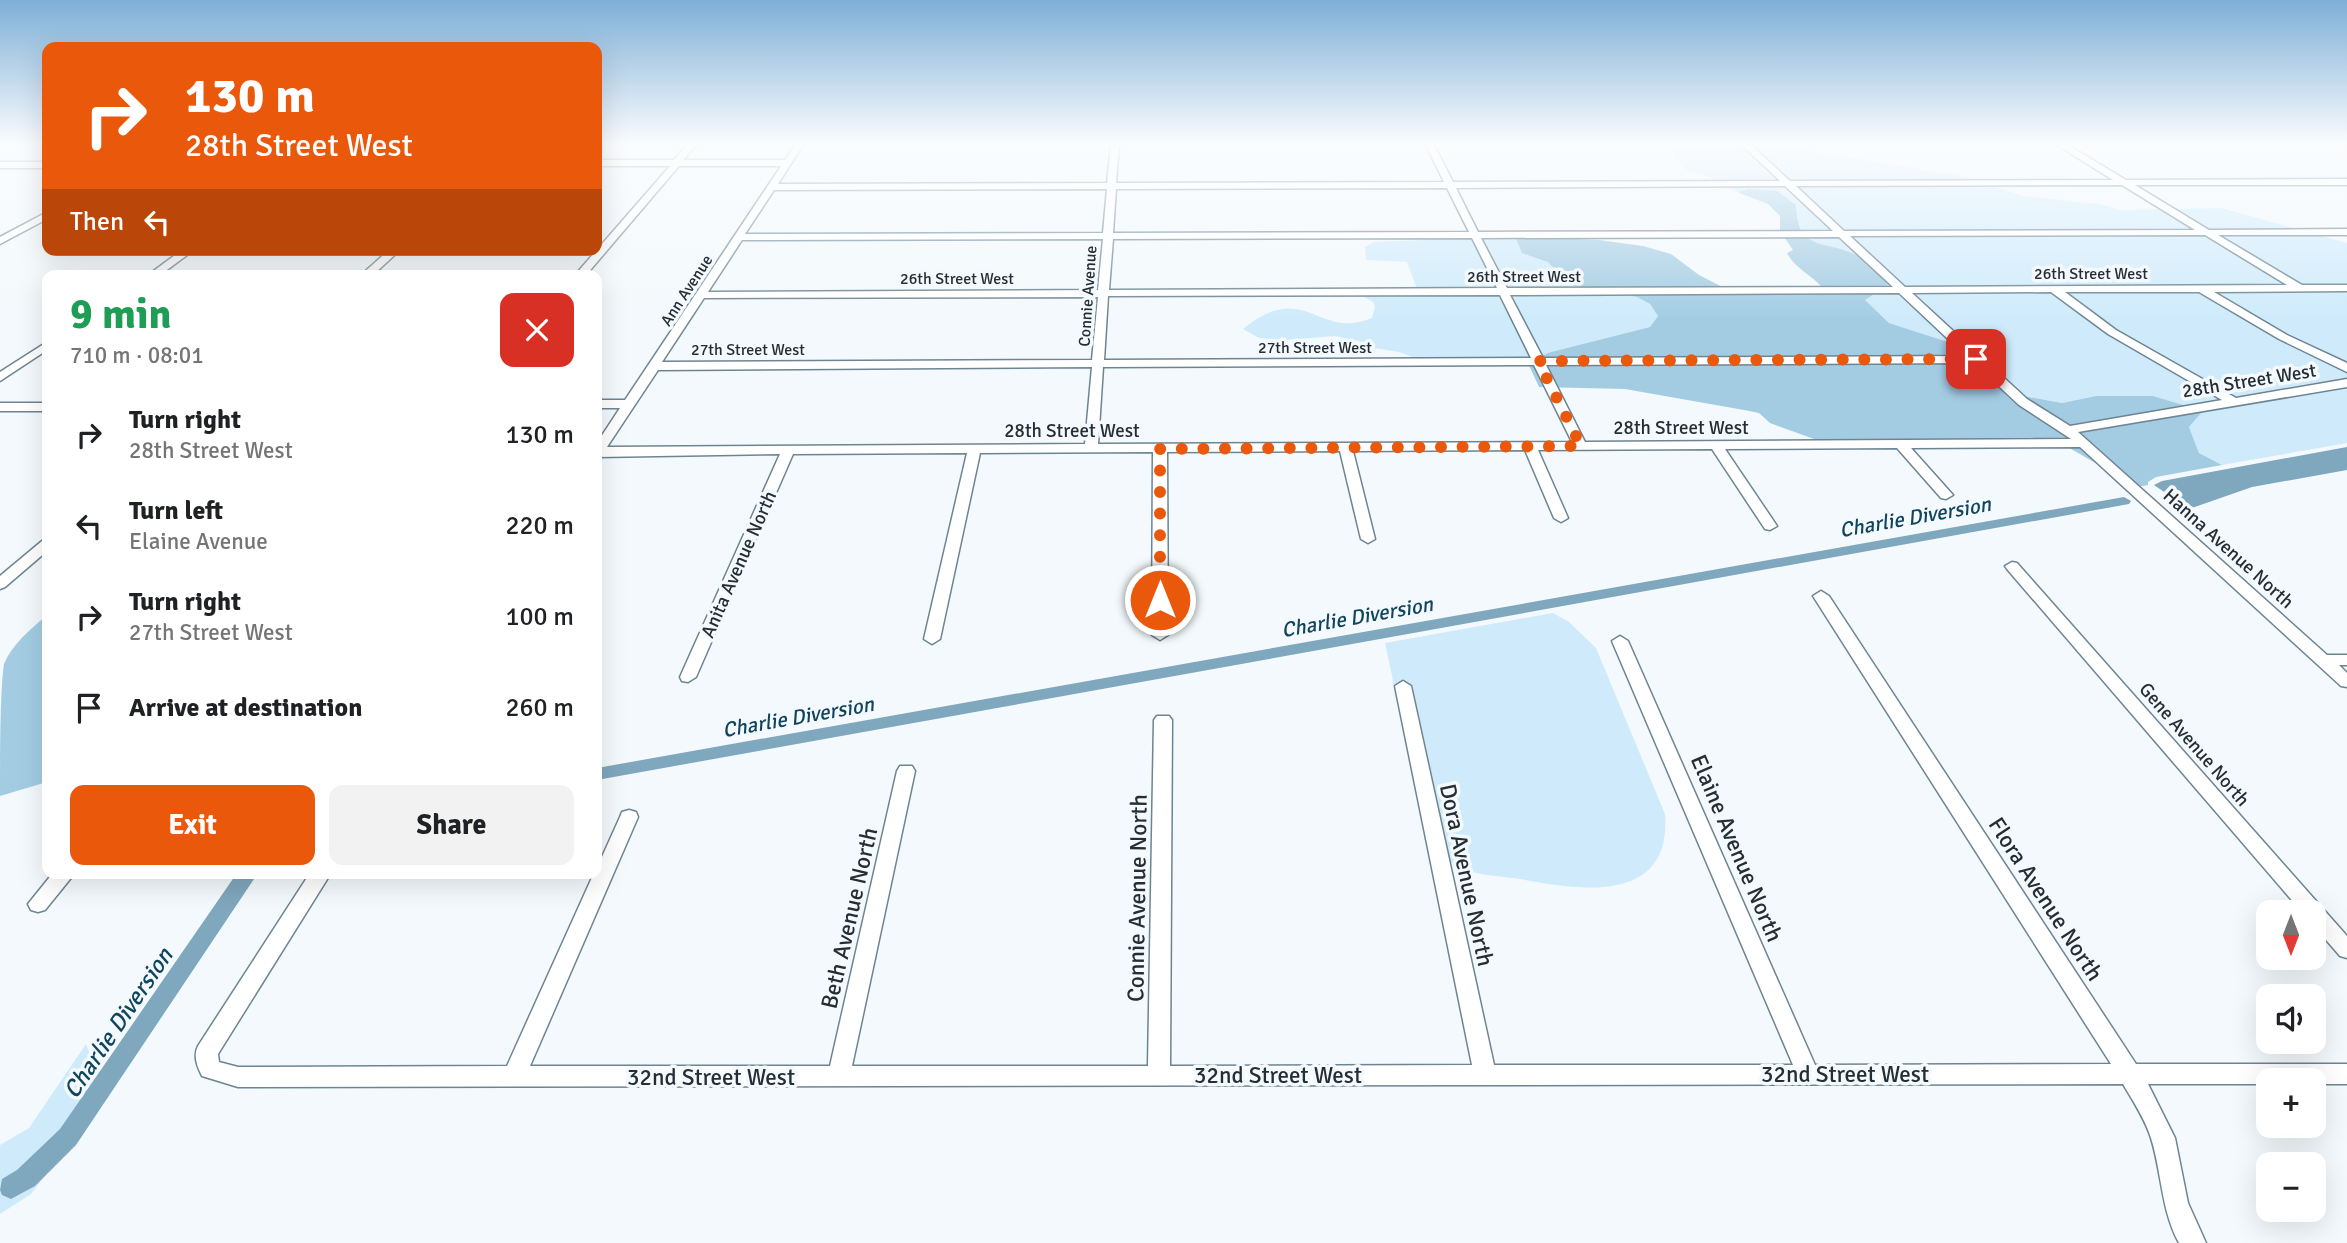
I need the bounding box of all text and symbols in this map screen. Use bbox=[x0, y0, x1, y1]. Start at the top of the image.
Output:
text: 130 m bbox=[185, 66, 315, 126]
icon: right bbox=[70, 70, 161, 161]
text: 28th Street West bbox=[185, 126, 413, 165]
icon: left bbox=[138, 203, 176, 241]
text: Then bbox=[70, 206, 124, 238]
street label: Connie Avenue bbox=[1074, 245, 1102, 347]
street label: Ann Avenue bbox=[656, 251, 717, 330]
street label: 26th Street West bbox=[2034, 264, 2148, 284]
street label: 26th Street West bbox=[1467, 267, 1581, 287]
street label: 26th Street West bbox=[900, 269, 1014, 289]
text: 9 min bbox=[70, 289, 171, 340]
button: close bbox=[500, 293, 574, 367]
pin bbox=[1946, 329, 2006, 389]
street label: 27th Street West bbox=[1258, 338, 1372, 358]
street label: 27th Street West bbox=[691, 340, 805, 360]
icon: arrive bbox=[1957, 340, 1995, 378]
text: 710 m · 08:01 bbox=[70, 341, 204, 370]
street label: 28th Street West bbox=[2180, 359, 2318, 403]
text: Turn right bbox=[129, 404, 241, 436]
icon: right bbox=[70, 416, 108, 454]
street label: 28th Street West bbox=[1613, 416, 1749, 440]
text: 130 m bbox=[505, 419, 574, 451]
street label: 28th Street West bbox=[1004, 419, 1140, 443]
text: 28th Street West bbox=[129, 436, 293, 465]
street label: Hanna Avenue North bbox=[2158, 484, 2299, 614]
street label: Anita Avenue North bbox=[696, 487, 782, 642]
water label: Charlie Diversion bbox=[1837, 491, 1993, 543]
text: Turn left bbox=[129, 495, 223, 527]
icon: left bbox=[70, 507, 108, 545]
text: 220 m bbox=[505, 510, 574, 542]
text: Elaine Avenue bbox=[129, 527, 268, 556]
position arrow bbox=[1123, 563, 1197, 637]
text: Turn right bbox=[129, 586, 241, 618]
water label: Charlie Diversion bbox=[1279, 591, 1435, 643]
icon: right bbox=[70, 598, 108, 636]
text: 100 m bbox=[505, 601, 574, 633]
text: 27th Street West bbox=[129, 618, 293, 647]
street label: Gene Avenue North bbox=[2134, 678, 2255, 812]
icon: arrive bbox=[70, 689, 108, 727]
water label: Charlie Diversion bbox=[720, 691, 876, 743]
text: Arrive at destination bbox=[129, 692, 362, 724]
text: 260 m bbox=[505, 692, 574, 724]
street label: Elaine Avenue North bbox=[1684, 750, 1789, 946]
street label: Dora Avenue North bbox=[1433, 781, 1500, 969]
button: Exit bbox=[70, 785, 315, 865]
button: Share bbox=[329, 785, 574, 865]
street label: Connie Avenue North bbox=[1121, 794, 1154, 1002]
street label: Flora Avenue North bbox=[1982, 812, 2109, 987]
street label: Beth Avenue North bbox=[815, 825, 884, 1012]
north arrow bbox=[2256, 900, 2326, 970]
map controls bbox=[2256, 900, 2326, 1222]
water label: Charlie Diversion bbox=[57, 941, 180, 1104]
button: sound bbox=[2256, 984, 2326, 1054]
street label: 32nd Street West bbox=[1761, 1060, 1929, 1089]
street label: 32nd Street West bbox=[1194, 1061, 1362, 1090]
street label: 32nd Street West bbox=[627, 1063, 795, 1092]
button: + bbox=[2256, 1068, 2326, 1138]
button: − bbox=[2256, 1152, 2326, 1222]

